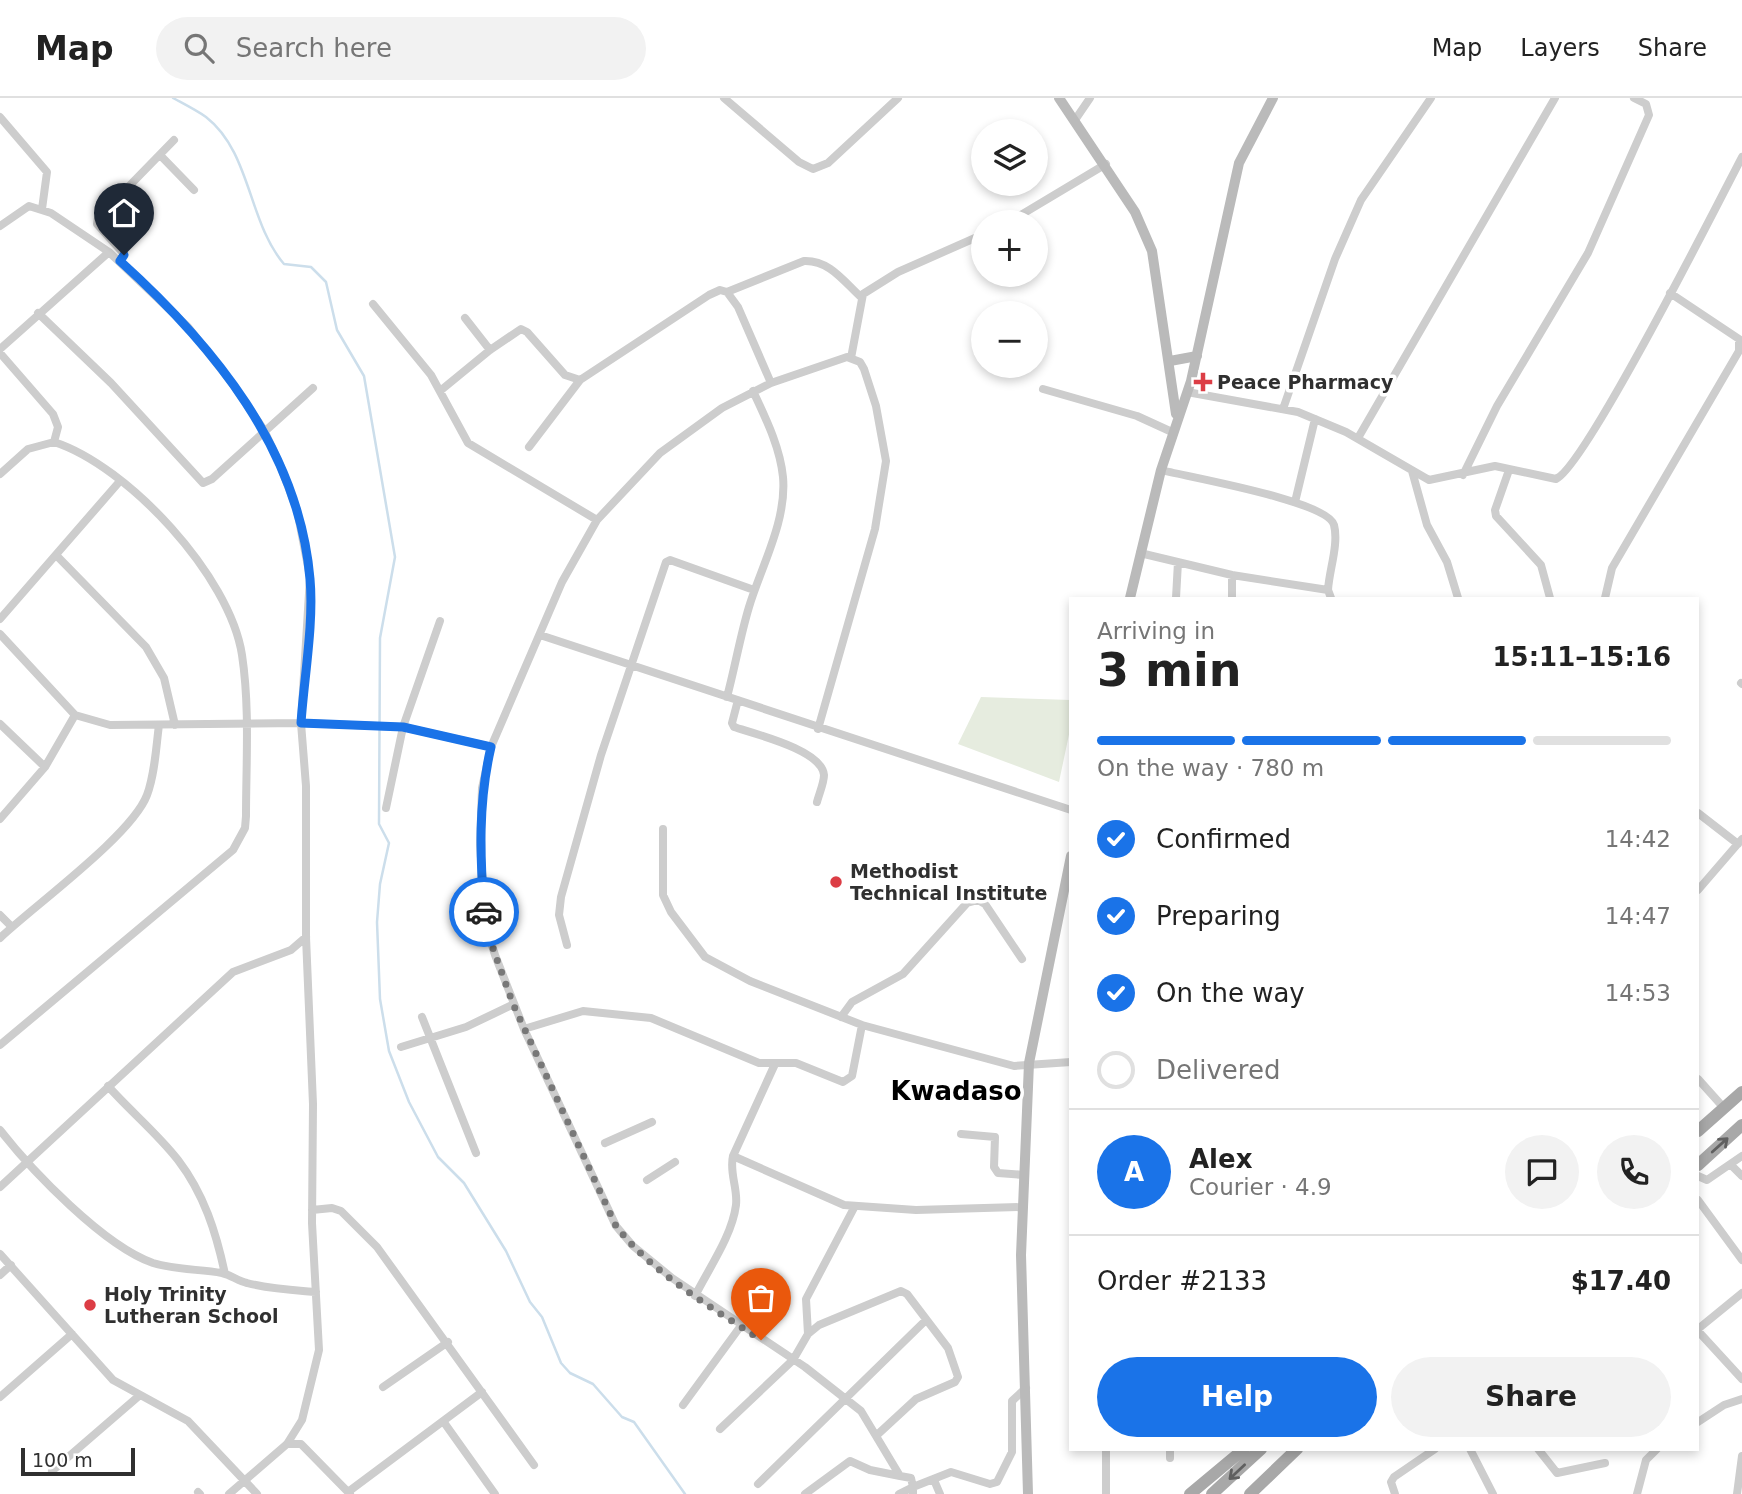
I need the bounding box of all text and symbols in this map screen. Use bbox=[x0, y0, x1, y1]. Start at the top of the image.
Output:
search box bbox=[156, 17, 646, 80]
text: Map bbox=[35, 29, 114, 68]
icon: search bbox=[180, 29, 218, 67]
text: Search here bbox=[236, 33, 392, 63]
text: Map bbox=[1432, 34, 1482, 62]
text: Layers bbox=[1520, 34, 1600, 62]
text: Share bbox=[1638, 34, 1707, 62]
map controls bbox=[971, 119, 1048, 378]
button: layers bbox=[971, 119, 1048, 196]
pin bbox=[94, 183, 154, 255]
icon: home bbox=[105, 194, 143, 232]
button: + bbox=[971, 210, 1048, 287]
button: − bbox=[971, 301, 1048, 378]
place label: Peace Pharmacy bbox=[1217, 371, 1394, 393]
marker: Peace Pharmacy bbox=[1195, 374, 1211, 390]
text: Arriving in bbox=[1097, 618, 1215, 644]
text: 15:11–15:16 bbox=[1492, 642, 1671, 672]
text: 3 min bbox=[1097, 643, 1241, 697]
text: On the way · 780 m bbox=[1097, 755, 1324, 781]
icon: check bbox=[1097, 820, 1135, 858]
text: Confirmed bbox=[1156, 824, 1291, 854]
text: 14:42 bbox=[1605, 826, 1671, 852]
place label: Methodist Technical Institute bbox=[850, 860, 1047, 904]
marker: Methodist Technical Institute bbox=[828, 874, 844, 890]
courier bbox=[449, 877, 519, 947]
icon: car bbox=[465, 893, 503, 931]
icon: check bbox=[1097, 897, 1135, 935]
text: Preparing bbox=[1156, 901, 1281, 931]
text: 14:47 bbox=[1605, 903, 1671, 929]
icon: check bbox=[1097, 974, 1135, 1012]
text: On the way bbox=[1156, 978, 1305, 1008]
text: 14:53 bbox=[1605, 980, 1671, 1006]
text: Delivered bbox=[1156, 1055, 1280, 1085]
district label: Kwadaso bbox=[890, 1076, 1022, 1106]
button: chat bbox=[1505, 1135, 1579, 1209]
button: phone bbox=[1597, 1135, 1671, 1209]
one-way arrow bbox=[1711, 1137, 1729, 1153]
text: Alex bbox=[1189, 1144, 1252, 1174]
text: A bbox=[1124, 1157, 1144, 1187]
text: Courier · 4.9 bbox=[1189, 1174, 1332, 1200]
text: Order #2133 bbox=[1097, 1266, 1267, 1296]
text: $17.40 bbox=[1571, 1266, 1671, 1296]
pin bbox=[731, 1268, 791, 1340]
icon: bag bbox=[742, 1279, 780, 1317]
place label: Holy Trinity Lutheran School bbox=[104, 1283, 279, 1327]
marker: Holy Trinity Lutheran School bbox=[82, 1297, 98, 1313]
button: Help bbox=[1097, 1357, 1377, 1437]
button: Share bbox=[1391, 1357, 1671, 1437]
scale bar bbox=[21, 1445, 135, 1477]
text: 100 m bbox=[32, 1449, 93, 1471]
one-way arrow bbox=[1229, 1463, 1246, 1480]

